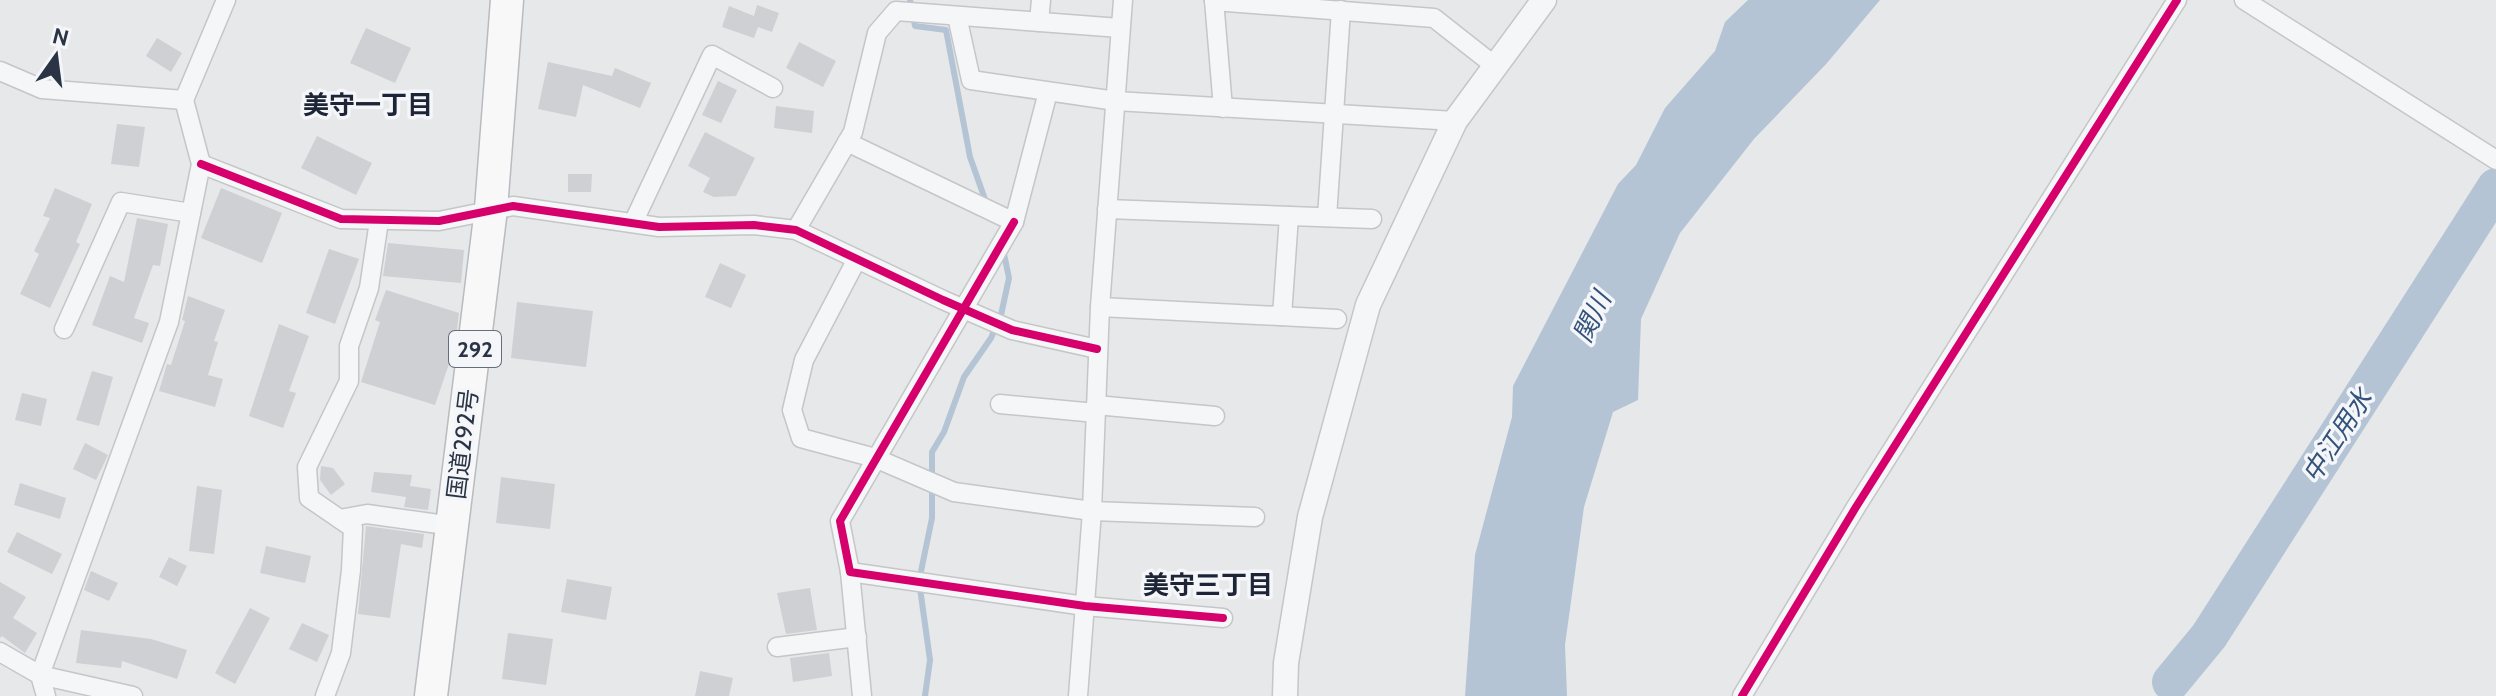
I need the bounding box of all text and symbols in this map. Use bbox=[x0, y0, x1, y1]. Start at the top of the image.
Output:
north arrow bbox=[16, 16, 96, 96]
text: N bbox=[50, 22, 72, 52]
district label: 美守一丁目 bbox=[303, 89, 433, 121]
water label: 関川 bbox=[1566, 284, 1619, 347]
road number: 292 bbox=[449, 331, 501, 367]
water label: 中江用水 bbox=[2295, 381, 2380, 488]
street label: 国道292号 bbox=[441, 387, 484, 501]
district label: 美守三丁目 bbox=[1143, 569, 1273, 601]

